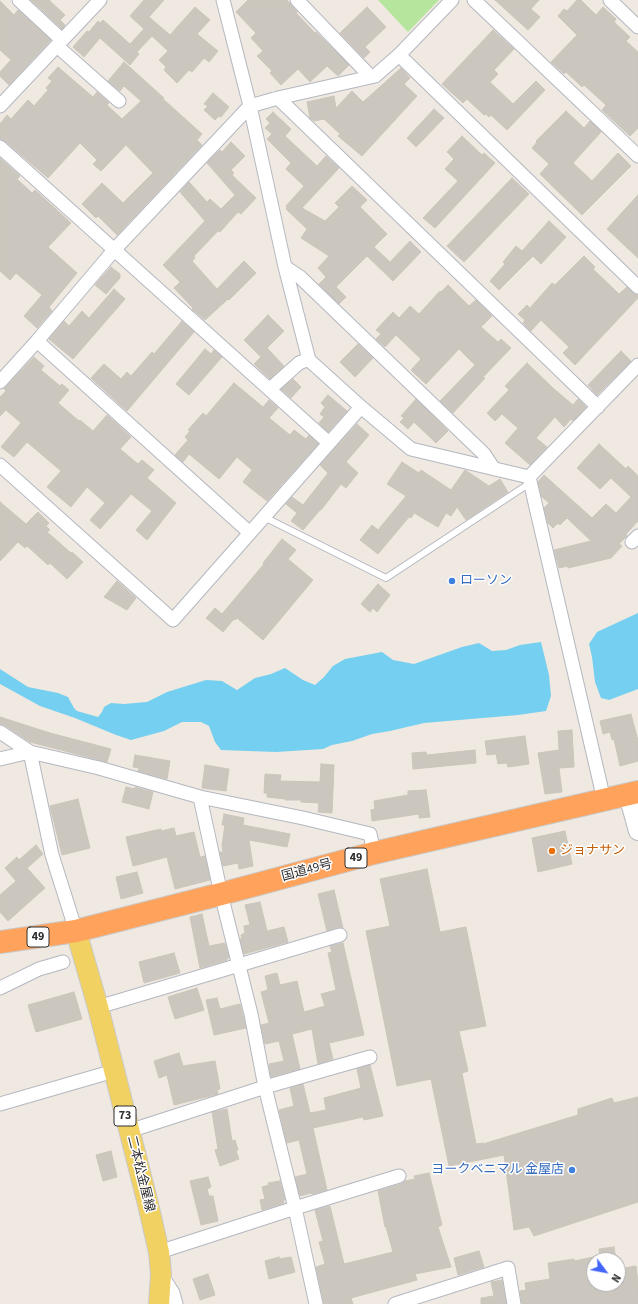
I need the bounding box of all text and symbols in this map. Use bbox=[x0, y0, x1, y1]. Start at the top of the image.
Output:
place label: ローソン bbox=[460, 573, 512, 589]
marker: ローソン bbox=[447, 576, 457, 586]
place label: ジョナサン bbox=[560, 843, 625, 859]
marker: ジョナサン bbox=[547, 846, 557, 856]
road number: 49 bbox=[345, 848, 367, 868]
street label: 国道49号 bbox=[280, 857, 334, 885]
road number: 49 bbox=[27, 927, 49, 947]
road number: 73 bbox=[114, 1106, 136, 1126]
street label: 二本松金屋線 bbox=[123, 1134, 157, 1214]
place label: ヨークベニマル 金屋店 bbox=[431, 1162, 564, 1178]
marker: ヨークベニマル 金屋店 bbox=[567, 1165, 577, 1175]
north arrow bbox=[586, 1252, 626, 1292]
text: N bbox=[607, 1271, 624, 1285]

